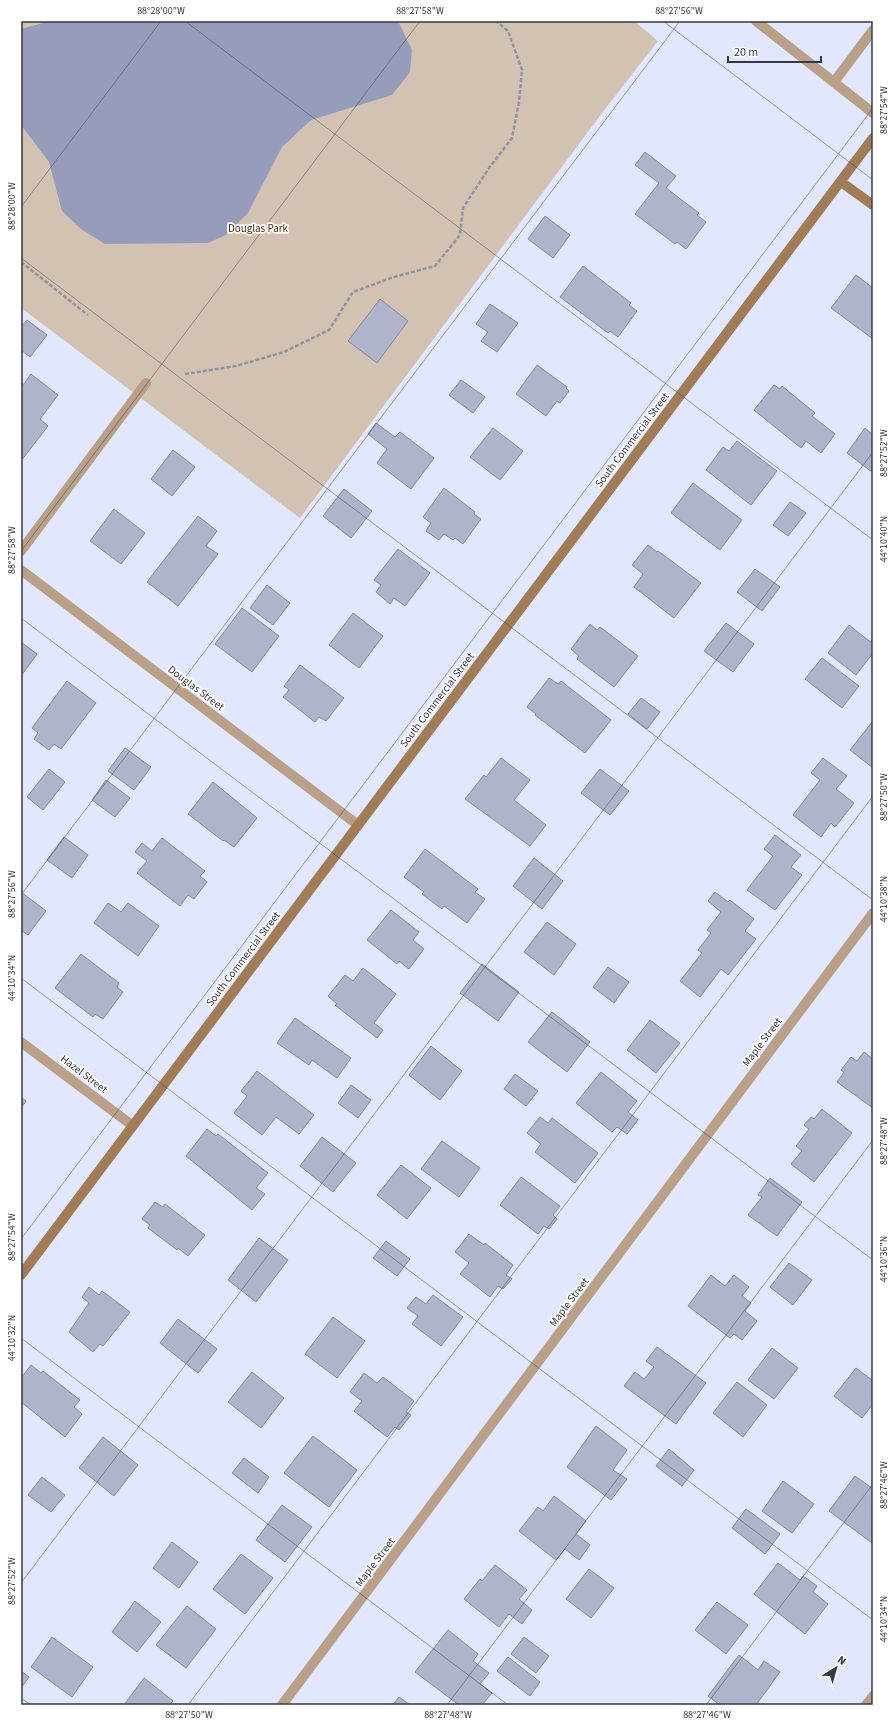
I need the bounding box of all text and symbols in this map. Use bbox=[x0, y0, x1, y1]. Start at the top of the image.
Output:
text: 88°28'00"W bbox=[137, 4, 185, 18]
text: 88°27'58"W bbox=[396, 4, 444, 18]
text: 88°27'56"W bbox=[655, 4, 703, 18]
scale bar bbox=[728, 38, 821, 64]
text: 20 m bbox=[734, 44, 758, 61]
text: 88°27'54"W bbox=[877, 86, 891, 134]
text: 88°28'00"W bbox=[5, 182, 19, 230]
park label: Douglas Park bbox=[228, 221, 289, 236]
street label: South Commercial Street bbox=[591, 389, 673, 491]
text: 88°27'52"W bbox=[877, 429, 891, 477]
text: 44°10'40"N bbox=[877, 516, 891, 562]
text: 88°27'58"W bbox=[5, 526, 19, 574]
street label: South Commercial Street bbox=[396, 649, 478, 751]
street label: Douglas Street bbox=[165, 662, 227, 714]
text: 88°27'50"W bbox=[877, 773, 891, 821]
text: 88°27'56"W bbox=[5, 870, 19, 918]
text: 44°10'38"N bbox=[877, 876, 891, 922]
street label: South Commercial Street bbox=[202, 908, 284, 1010]
text: 44°10'34"N bbox=[5, 955, 19, 1001]
street label: Maple Street bbox=[739, 1014, 786, 1070]
street label: Hazel Street bbox=[57, 1051, 111, 1097]
text: 88°27'48"W bbox=[877, 1117, 891, 1165]
text: 88°27'54"W bbox=[5, 1213, 19, 1261]
text: 44°10'36"N bbox=[877, 1236, 891, 1282]
street label: Maple Street bbox=[546, 1274, 593, 1330]
text: 44°10'32"N bbox=[5, 1315, 19, 1361]
text: 88°27'46"W bbox=[877, 1461, 891, 1509]
street label: Maple Street bbox=[352, 1534, 399, 1590]
text: 88°27'52"W bbox=[5, 1557, 19, 1605]
text: 44°10'34"N bbox=[877, 1596, 891, 1642]
north arrow bbox=[816, 1648, 856, 1688]
text: N bbox=[834, 1652, 849, 1669]
text: 88°27'50"W bbox=[165, 1708, 213, 1722]
text: 88°27'48"W bbox=[424, 1708, 472, 1722]
text: 88°27'46"W bbox=[683, 1708, 731, 1722]

